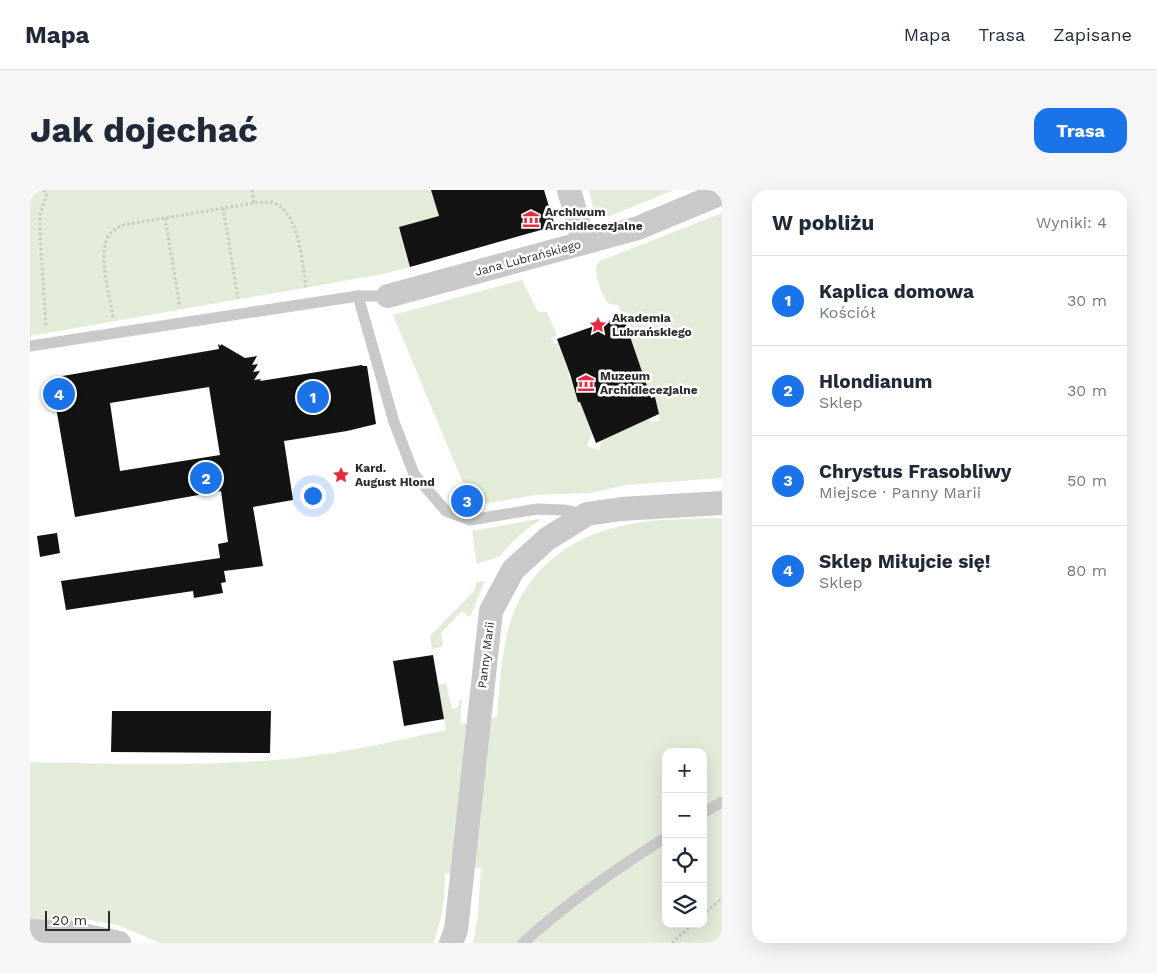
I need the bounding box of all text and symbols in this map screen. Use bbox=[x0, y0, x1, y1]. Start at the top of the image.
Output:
text: Mapa bbox=[25, 21, 90, 49]
text: Mapa bbox=[904, 24, 951, 45]
text: Trasa bbox=[979, 24, 1025, 45]
text: Zapisane bbox=[1053, 24, 1132, 45]
button: Trasa bbox=[1034, 108, 1127, 153]
text: Jak dojechać bbox=[30, 109, 258, 151]
place label: Archiwum Archidiecezjalne bbox=[545, 205, 643, 233]
museum icon: Archiwum Archidiecezjalne bbox=[521, 209, 541, 229]
text: W pobliżu bbox=[772, 210, 874, 235]
text: Wyniki: 4 bbox=[1036, 213, 1107, 232]
street label: Jana Lubrańskiego bbox=[473, 237, 583, 279]
text: Kaplica domowa bbox=[819, 280, 974, 303]
text: 1 bbox=[785, 291, 791, 310]
text: 30 m bbox=[1067, 291, 1107, 310]
text: Kościół bbox=[819, 303, 876, 322]
place label: Akademia Lubrańskiego bbox=[612, 311, 692, 339]
place icon: Akademia Lubrańskiego bbox=[588, 315, 608, 335]
place label: Muzeum Archidiecezjalne bbox=[600, 369, 698, 397]
text: Hlondianum bbox=[819, 370, 932, 393]
museum icon: Muzeum Archidiecezjalne bbox=[576, 373, 596, 393]
pin: 4 bbox=[43, 375, 75, 413]
pin: 1 bbox=[297, 378, 329, 416]
text: 2 bbox=[783, 381, 793, 400]
text: 30 m bbox=[1067, 381, 1107, 400]
text: Sklep bbox=[819, 393, 863, 412]
pin: 2 bbox=[190, 459, 222, 497]
text: Chrystus Frasobliwy bbox=[819, 460, 1011, 483]
place label: Kard. August Hlond bbox=[355, 461, 435, 489]
place icon: Kard. August Hlond bbox=[331, 465, 351, 485]
text: 3 bbox=[783, 471, 793, 490]
text: 50 m bbox=[1067, 471, 1107, 490]
pin: 3 bbox=[451, 482, 483, 520]
your location bbox=[300, 483, 326, 509]
text: Miejsce · Panny Marii bbox=[819, 483, 981, 502]
text: Sklep Miłujcie się! bbox=[819, 550, 991, 573]
text: 4 bbox=[783, 561, 793, 580]
text: 80 m bbox=[1066, 561, 1107, 580]
text: Sklep bbox=[819, 573, 863, 592]
street label: Panny Marii bbox=[475, 621, 497, 689]
map controls bbox=[662, 748, 707, 928]
button: + bbox=[662, 748, 707, 793]
button: − bbox=[662, 793, 707, 838]
button: locate bbox=[662, 838, 707, 883]
button: layers bbox=[662, 883, 707, 928]
scale bar bbox=[45, 908, 110, 931]
text: 20 m bbox=[52, 912, 87, 928]

